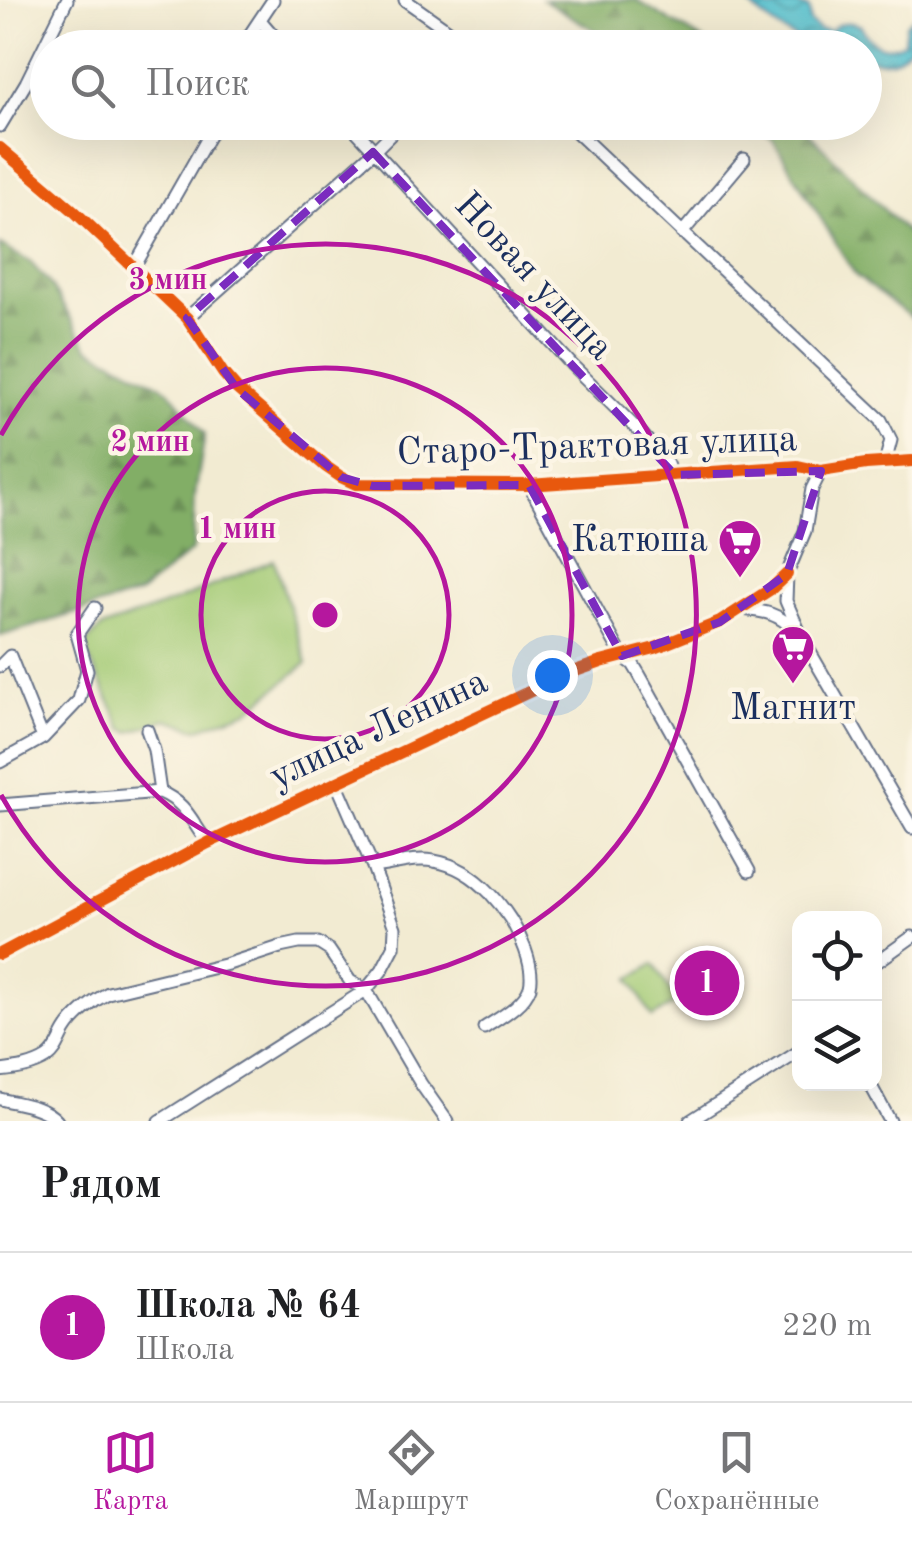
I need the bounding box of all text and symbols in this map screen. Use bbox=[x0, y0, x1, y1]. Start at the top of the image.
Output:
search box bbox=[30, 30, 882, 140]
icon: search bbox=[65, 58, 120, 113]
text: Поиск bbox=[145, 66, 250, 104]
street label: Новая улица bbox=[446, 186, 620, 368]
text: 3 мин bbox=[128, 266, 208, 296]
street label: Старо-Трактовая улица bbox=[396, 421, 798, 473]
text: 2 мин bbox=[110, 428, 190, 458]
text: 1 мин bbox=[197, 515, 277, 545]
supermarket icon: Катюша bbox=[717, 518, 763, 579]
place label: Катюша bbox=[571, 522, 708, 560]
centre of rings bbox=[307, 597, 343, 633]
supermarket icon: Магнит bbox=[770, 624, 816, 685]
your location bbox=[527, 650, 578, 701]
street label: улица Ленина bbox=[264, 663, 494, 797]
place label: Магнит bbox=[730, 690, 856, 728]
map controls bbox=[792, 911, 882, 1091]
button: locate bbox=[792, 911, 882, 1001]
pin: 1 bbox=[674, 946, 740, 1020]
button: layers bbox=[792, 1001, 882, 1091]
text: Рядом bbox=[40, 1165, 162, 1207]
text: Школа № 64 bbox=[135, 1288, 361, 1326]
text: 1 bbox=[63, 1311, 82, 1343]
text: 220 m bbox=[782, 1311, 872, 1343]
text: Школа bbox=[135, 1335, 234, 1367]
tab: Карта bbox=[93, 1425, 168, 1520]
tab: Маршрут bbox=[354, 1425, 469, 1520]
tab: Сохранённые bbox=[654, 1425, 819, 1520]

